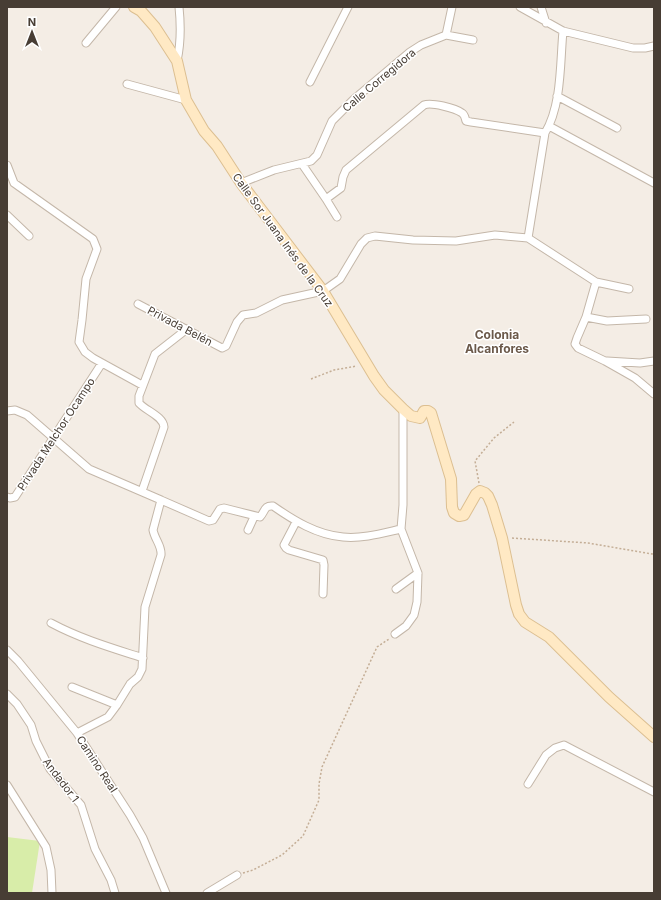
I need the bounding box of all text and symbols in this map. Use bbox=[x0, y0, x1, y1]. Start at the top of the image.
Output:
north arrow bbox=[12, 12, 52, 52]
text: N bbox=[28, 15, 36, 29]
street label: Calle Corregidora bbox=[339, 45, 419, 115]
street label: Calle Sor Juana Inés de la Cruz bbox=[230, 170, 336, 310]
street label: Privada Belén bbox=[145, 303, 215, 349]
district label: Colonia Alcanfores bbox=[465, 327, 529, 356]
street label: Privada Melchor Ocampo bbox=[14, 375, 98, 493]
street label: Camino Real bbox=[73, 733, 121, 795]
street label: Andador 1 bbox=[40, 755, 82, 805]

